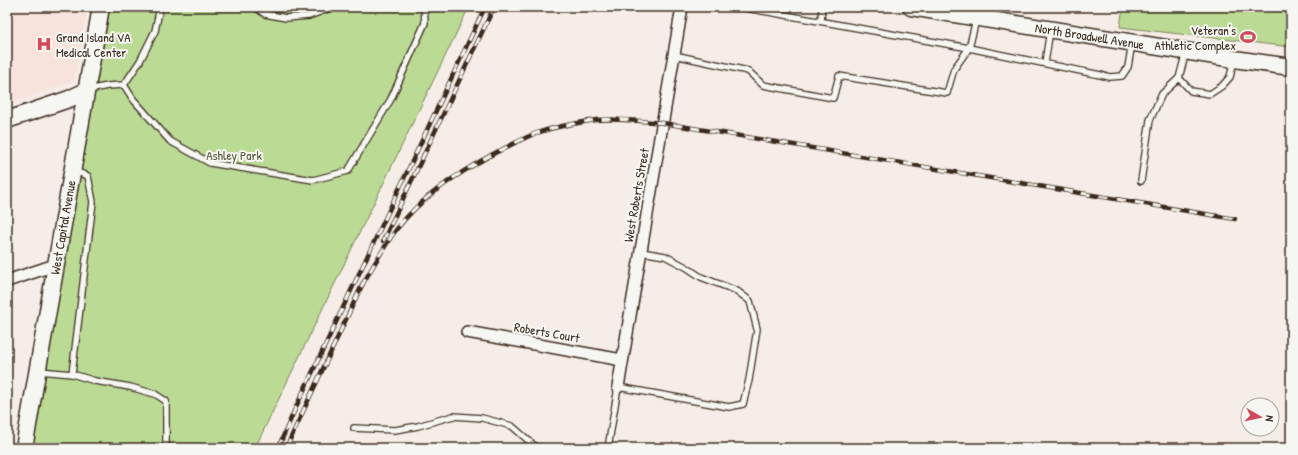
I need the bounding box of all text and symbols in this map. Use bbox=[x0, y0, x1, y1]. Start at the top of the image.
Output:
street label: North Broadwell Avenue bbox=[1034, 18, 1145, 53]
place label: Veteran's Athletic Complex bbox=[1154, 21, 1236, 54]
place label: Grand Island VA Medical Center bbox=[56, 28, 131, 61]
sports icon: Veteran's Athletic Complex bbox=[1239, 28, 1257, 46]
hospital icon: Grand Island VA Medical Center bbox=[35, 35, 53, 53]
park label: Ashley Park bbox=[206, 146, 262, 164]
street label: West Roberts Street bbox=[619, 146, 653, 243]
street label: West Capital Avenue bbox=[45, 179, 80, 276]
street label: Roberts Court bbox=[513, 317, 582, 347]
north arrow bbox=[1240, 397, 1280, 437]
text: N bbox=[1262, 415, 1277, 423]

